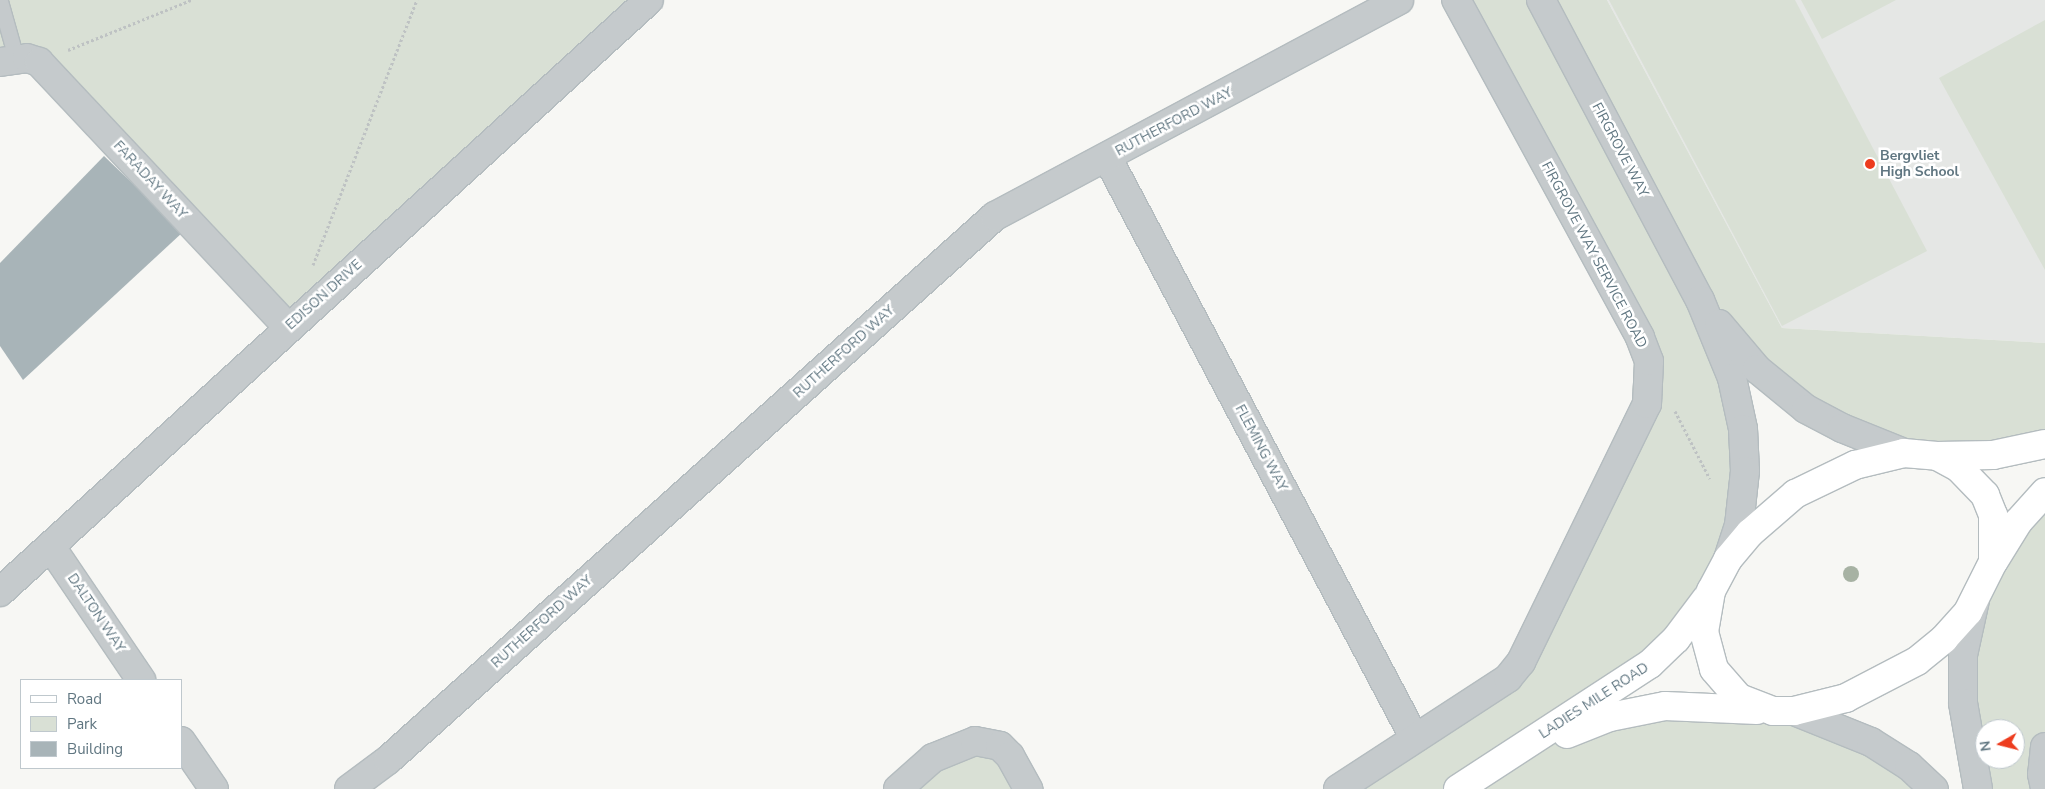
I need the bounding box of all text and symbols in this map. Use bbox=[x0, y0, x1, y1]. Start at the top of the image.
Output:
street label: RUTHERFORD WAY bbox=[1113, 84, 1235, 160]
street label: FIRGROVE WAY bbox=[1588, 100, 1652, 200]
street label: FARADAY WAY bbox=[110, 138, 190, 222]
place label: Bergvliet High School bbox=[1880, 148, 1959, 180]
marker: Bergvliet High School bbox=[1864, 158, 1876, 170]
street label: FIRGROVE WAY SERVICE ROAD bbox=[1538, 159, 1650, 351]
street label: EDISON DRIVE bbox=[282, 256, 366, 334]
street label: RUTHERFORD WAY bbox=[790, 302, 898, 402]
street label: FLEMING WAY bbox=[1231, 402, 1291, 494]
street label: DALTON WAY bbox=[64, 571, 128, 655]
street label: RUTHERFORD WAY bbox=[488, 572, 596, 672]
street label: LADIES MILE ROAD bbox=[1536, 659, 1652, 743]
legend bbox=[20, 679, 182, 769]
text: Road bbox=[67, 689, 102, 709]
text: Park bbox=[67, 714, 97, 734]
north arrow bbox=[1975, 719, 2025, 769]
text: Building bbox=[67, 739, 123, 759]
text: N bbox=[1976, 740, 1996, 753]

